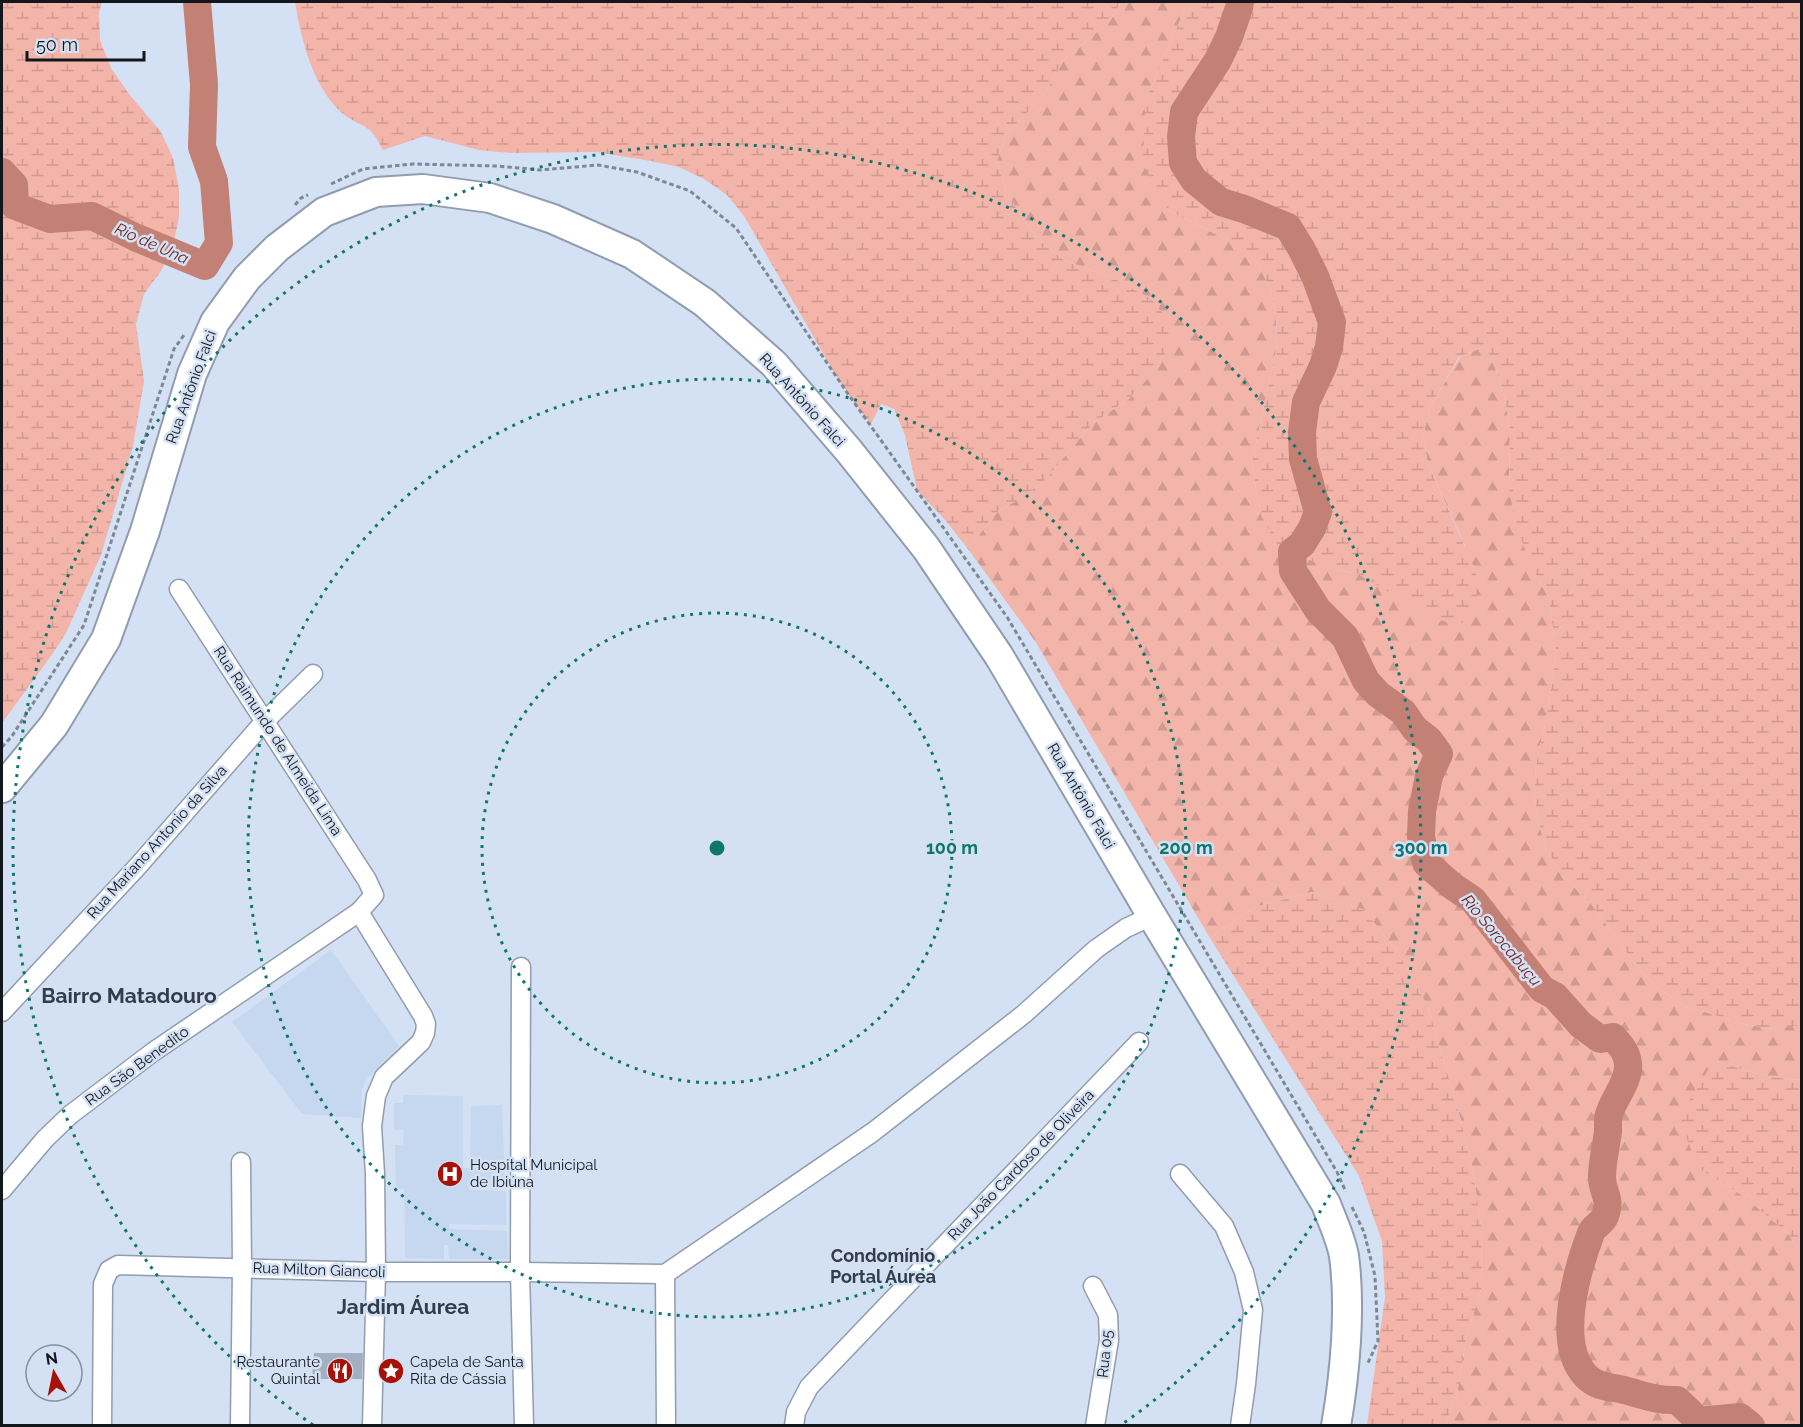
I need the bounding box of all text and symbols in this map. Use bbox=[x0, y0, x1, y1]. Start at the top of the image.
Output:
scale bar bbox=[27, 24, 144, 62]
text: 50 m bbox=[36, 34, 78, 55]
water label: Rio de Una bbox=[112, 219, 192, 268]
street label: Rua Antônio Falci bbox=[162, 328, 220, 446]
street label: Rua Antônio Falci bbox=[755, 350, 849, 450]
street label: Rua Raimundo de Almeida Lima bbox=[210, 643, 346, 839]
street label: Rua Antônio Falci bbox=[1043, 740, 1119, 852]
street label: Rua Mariano Antonio da Silva bbox=[83, 761, 231, 923]
text: 100 m bbox=[926, 837, 978, 858]
text: 200 m bbox=[1159, 837, 1213, 858]
text: 300 m bbox=[1394, 837, 1448, 858]
centre of rings bbox=[707, 838, 727, 858]
water label: Rio Sorocabuçu bbox=[1458, 891, 1545, 990]
district label: Bairro Matadouro bbox=[41, 983, 217, 1008]
street label: Rua São Benedito bbox=[82, 1022, 192, 1110]
street label: Rua João Cardoso de Oliveira bbox=[944, 1086, 1098, 1244]
place label: Hospital Municipal de Ibiúna bbox=[470, 1156, 598, 1191]
hospital icon: Hospital Municipal de Ibiúna bbox=[435, 1159, 465, 1189]
district label: Condomínio Portal Áurea bbox=[830, 1245, 936, 1287]
street label: Rua Milton Giancoli bbox=[252, 1259, 386, 1281]
district label: Jardim Áurea bbox=[337, 1294, 469, 1319]
street label: Rua 05 bbox=[1094, 1329, 1116, 1379]
north arrow bbox=[24, 1343, 84, 1403]
text: N bbox=[44, 1348, 59, 1369]
place label: Restaurante Quintal bbox=[237, 1353, 321, 1388]
place label: Capela de Santa Rita de Cássia bbox=[410, 1353, 524, 1388]
restaurant icon: Restaurante Quintal bbox=[325, 1356, 355, 1386]
place icon: Capela de Santa Rita de Cássia bbox=[376, 1356, 406, 1386]

